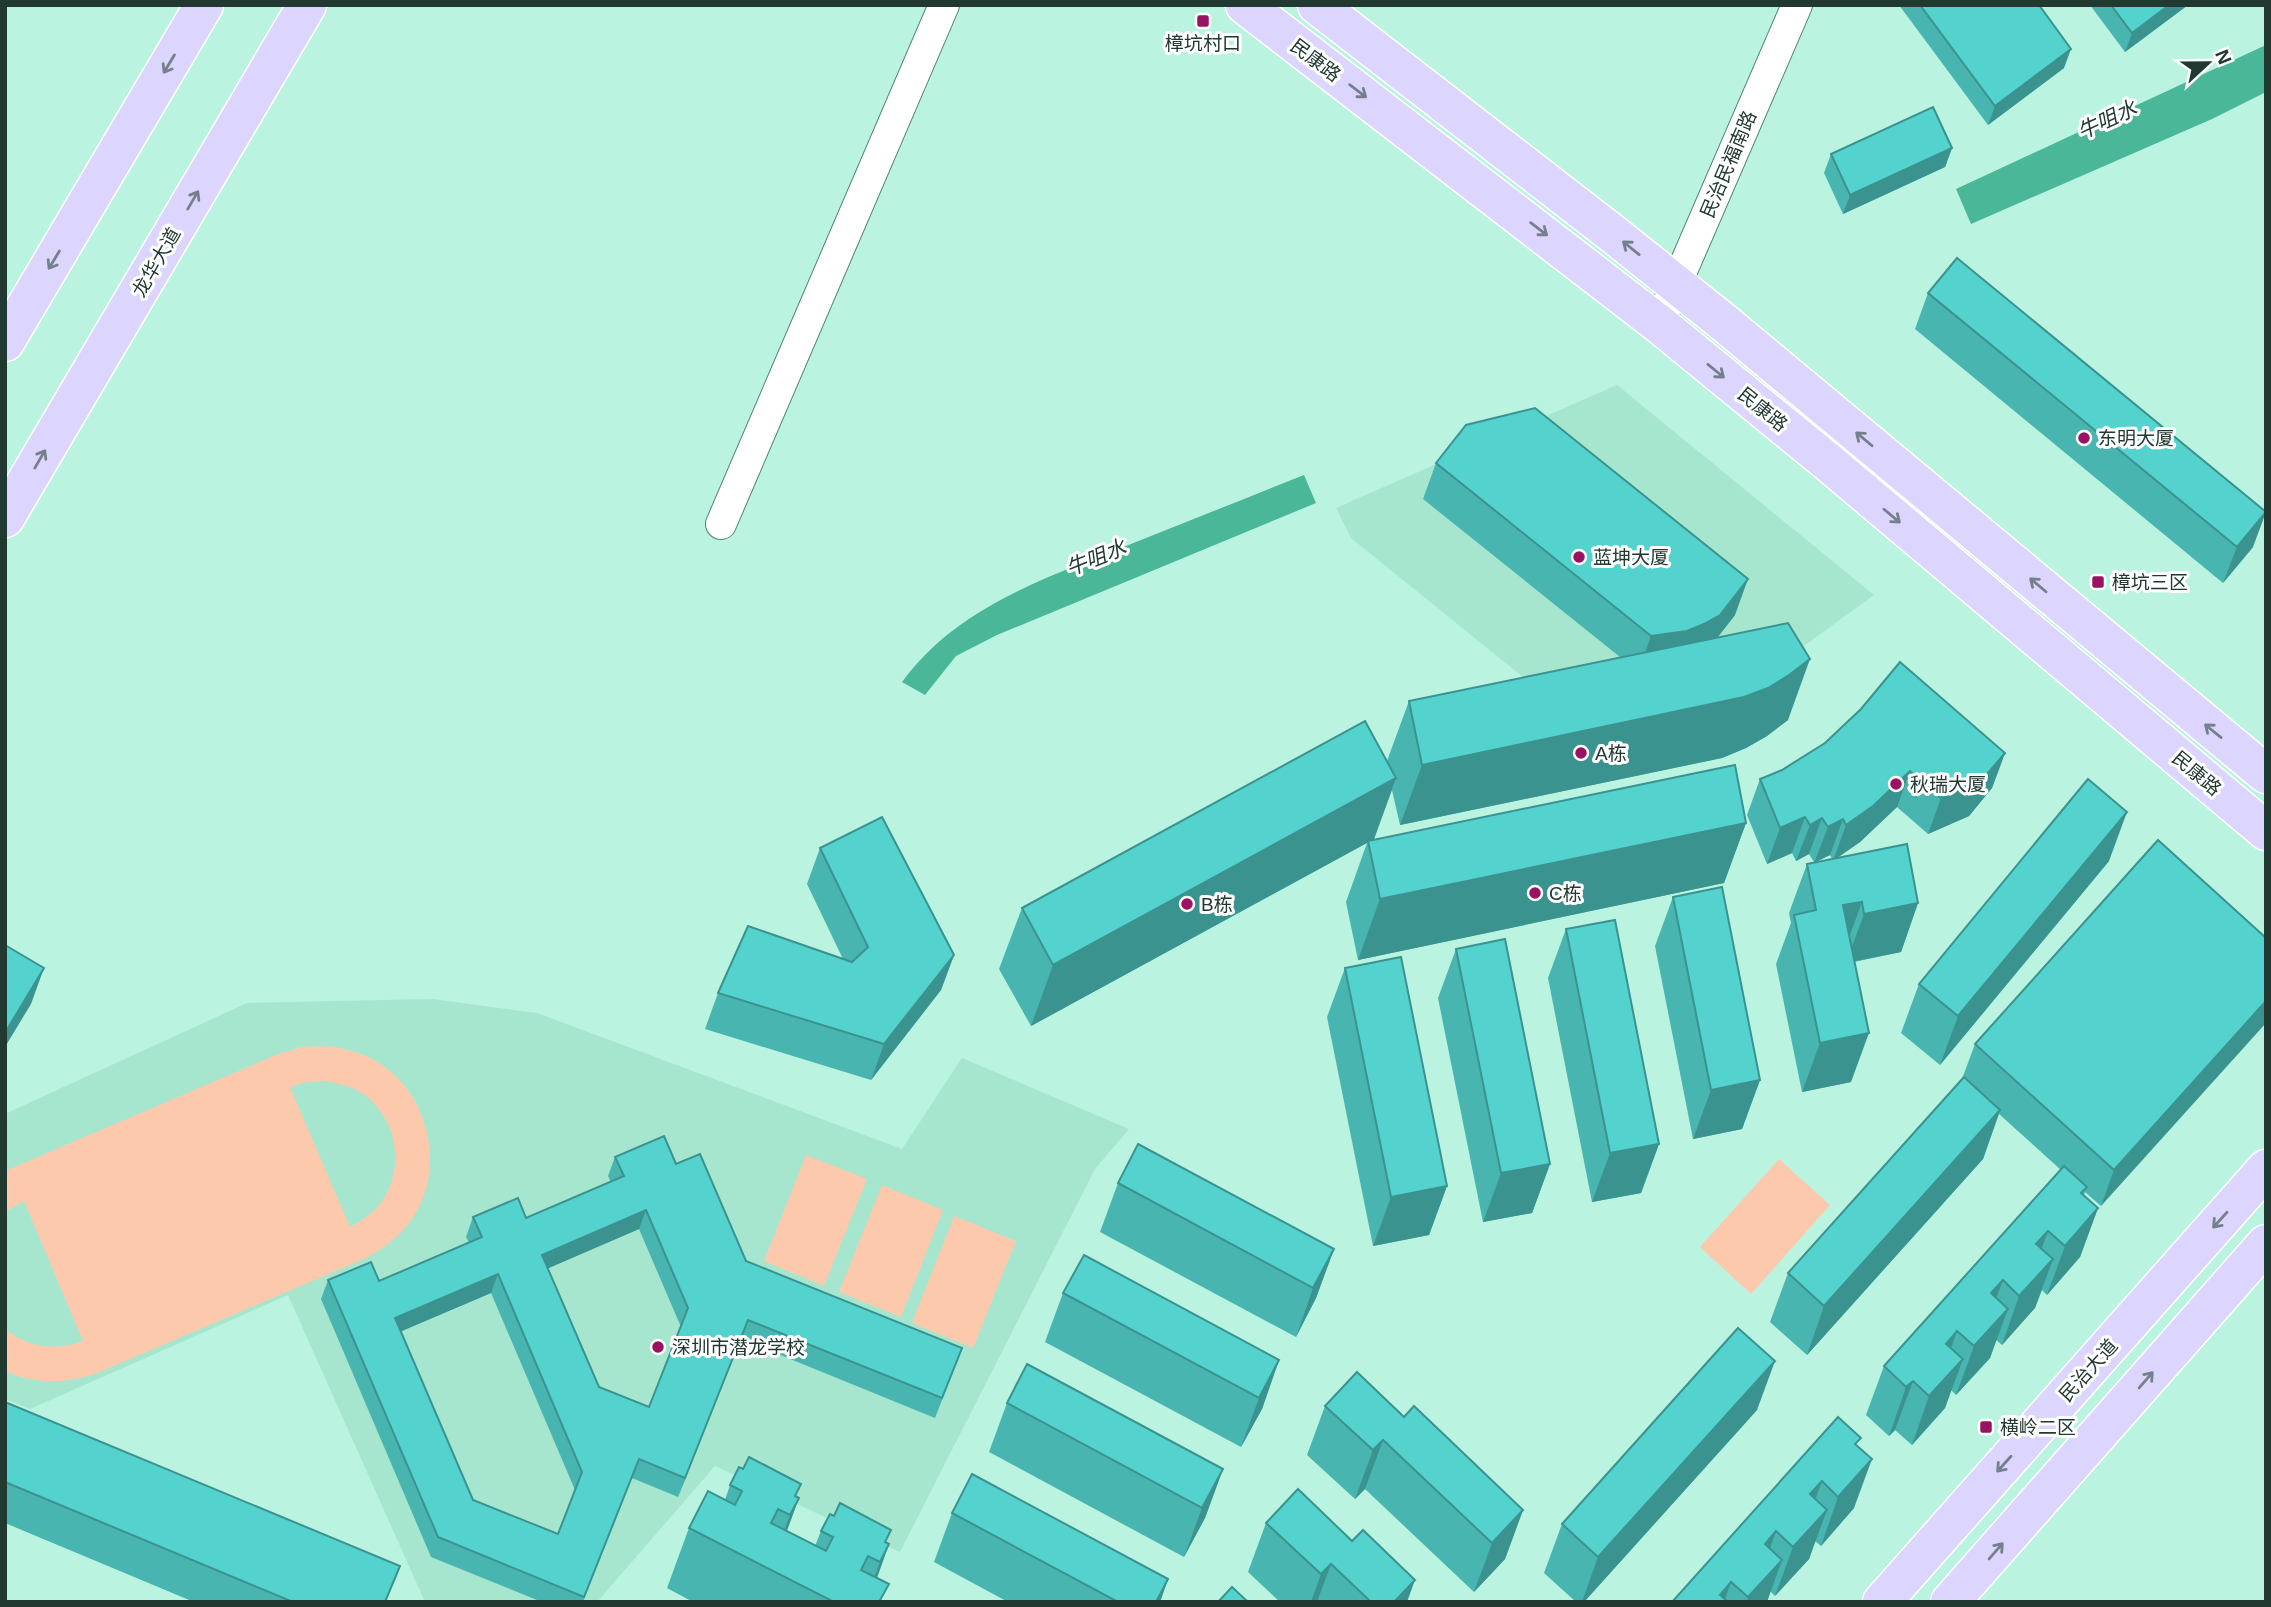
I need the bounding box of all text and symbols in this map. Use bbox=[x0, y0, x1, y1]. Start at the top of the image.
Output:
marker: 樟坑村口 bbox=[1195, 13, 1211, 29]
north arrow bbox=[2173, 28, 2243, 98]
place label: 樟坑村口 bbox=[1165, 33, 1241, 54]
street label: 民康路 bbox=[1287, 35, 1345, 86]
text: N bbox=[2211, 47, 2236, 67]
one-way arrow bbox=[162, 54, 176, 74]
one-way arrow bbox=[1348, 84, 1366, 99]
water label: 牛咀水 bbox=[2073, 95, 2141, 143]
street label: 民治民福南路 bbox=[1697, 108, 1760, 221]
one-way arrow bbox=[186, 190, 200, 210]
one-way arrow bbox=[1529, 222, 1547, 237]
street label: 龙华大道 bbox=[128, 224, 185, 300]
one-way arrow bbox=[1623, 241, 1641, 256]
one-way arrow bbox=[47, 249, 60, 270]
one-way arrow bbox=[1707, 364, 1725, 379]
street label: 民康路 bbox=[1734, 383, 1791, 435]
place label: 东明大厦 bbox=[2098, 428, 2174, 449]
marker: 东明大厦 bbox=[2076, 430, 2092, 446]
one-way arrow bbox=[1855, 431, 1873, 447]
one-way arrow bbox=[33, 450, 47, 470]
one-way arrow bbox=[1883, 508, 1901, 523]
water label: 牛咀水 bbox=[1062, 535, 1130, 580]
place label: 蓝坤大厦 bbox=[1593, 547, 1669, 568]
marker: 蓝坤大厦 bbox=[1571, 549, 1587, 565]
place label: 樟坑三区 bbox=[2112, 572, 2188, 593]
marker: 樟坑三区 bbox=[2090, 574, 2106, 590]
one-way arrow bbox=[2030, 577, 2048, 593]
one-way arrow bbox=[2204, 724, 2222, 739]
place label: A栋 bbox=[1595, 743, 1627, 764]
marker: A栋 bbox=[1573, 745, 1589, 761]
street label: 民康路 bbox=[2168, 747, 2225, 800]
place label: 秋瑞大厦 bbox=[1910, 774, 1986, 795]
marker: 秋瑞大厦 bbox=[1888, 776, 1904, 792]
place label: C栋 bbox=[1549, 883, 1582, 904]
marker: C栋 bbox=[1527, 885, 1543, 901]
place label: B栋 bbox=[1201, 894, 1233, 915]
marker: B栋 bbox=[1179, 896, 1195, 912]
one-way arrow bbox=[2213, 1211, 2229, 1229]
street label: 民治大道 bbox=[2055, 1335, 2122, 1406]
place label: 深圳市潜龙学校 bbox=[672, 1337, 805, 1358]
marker: 深圳市潜龙学校 bbox=[650, 1339, 666, 1355]
one-way arrow bbox=[2138, 1371, 2154, 1389]
place label: 横岭二区 bbox=[2000, 1417, 2076, 1438]
marker: 横岭二区 bbox=[1978, 1419, 1994, 1435]
one-way arrow bbox=[1996, 1455, 2012, 1473]
one-way arrow bbox=[1987, 1542, 2003, 1560]

